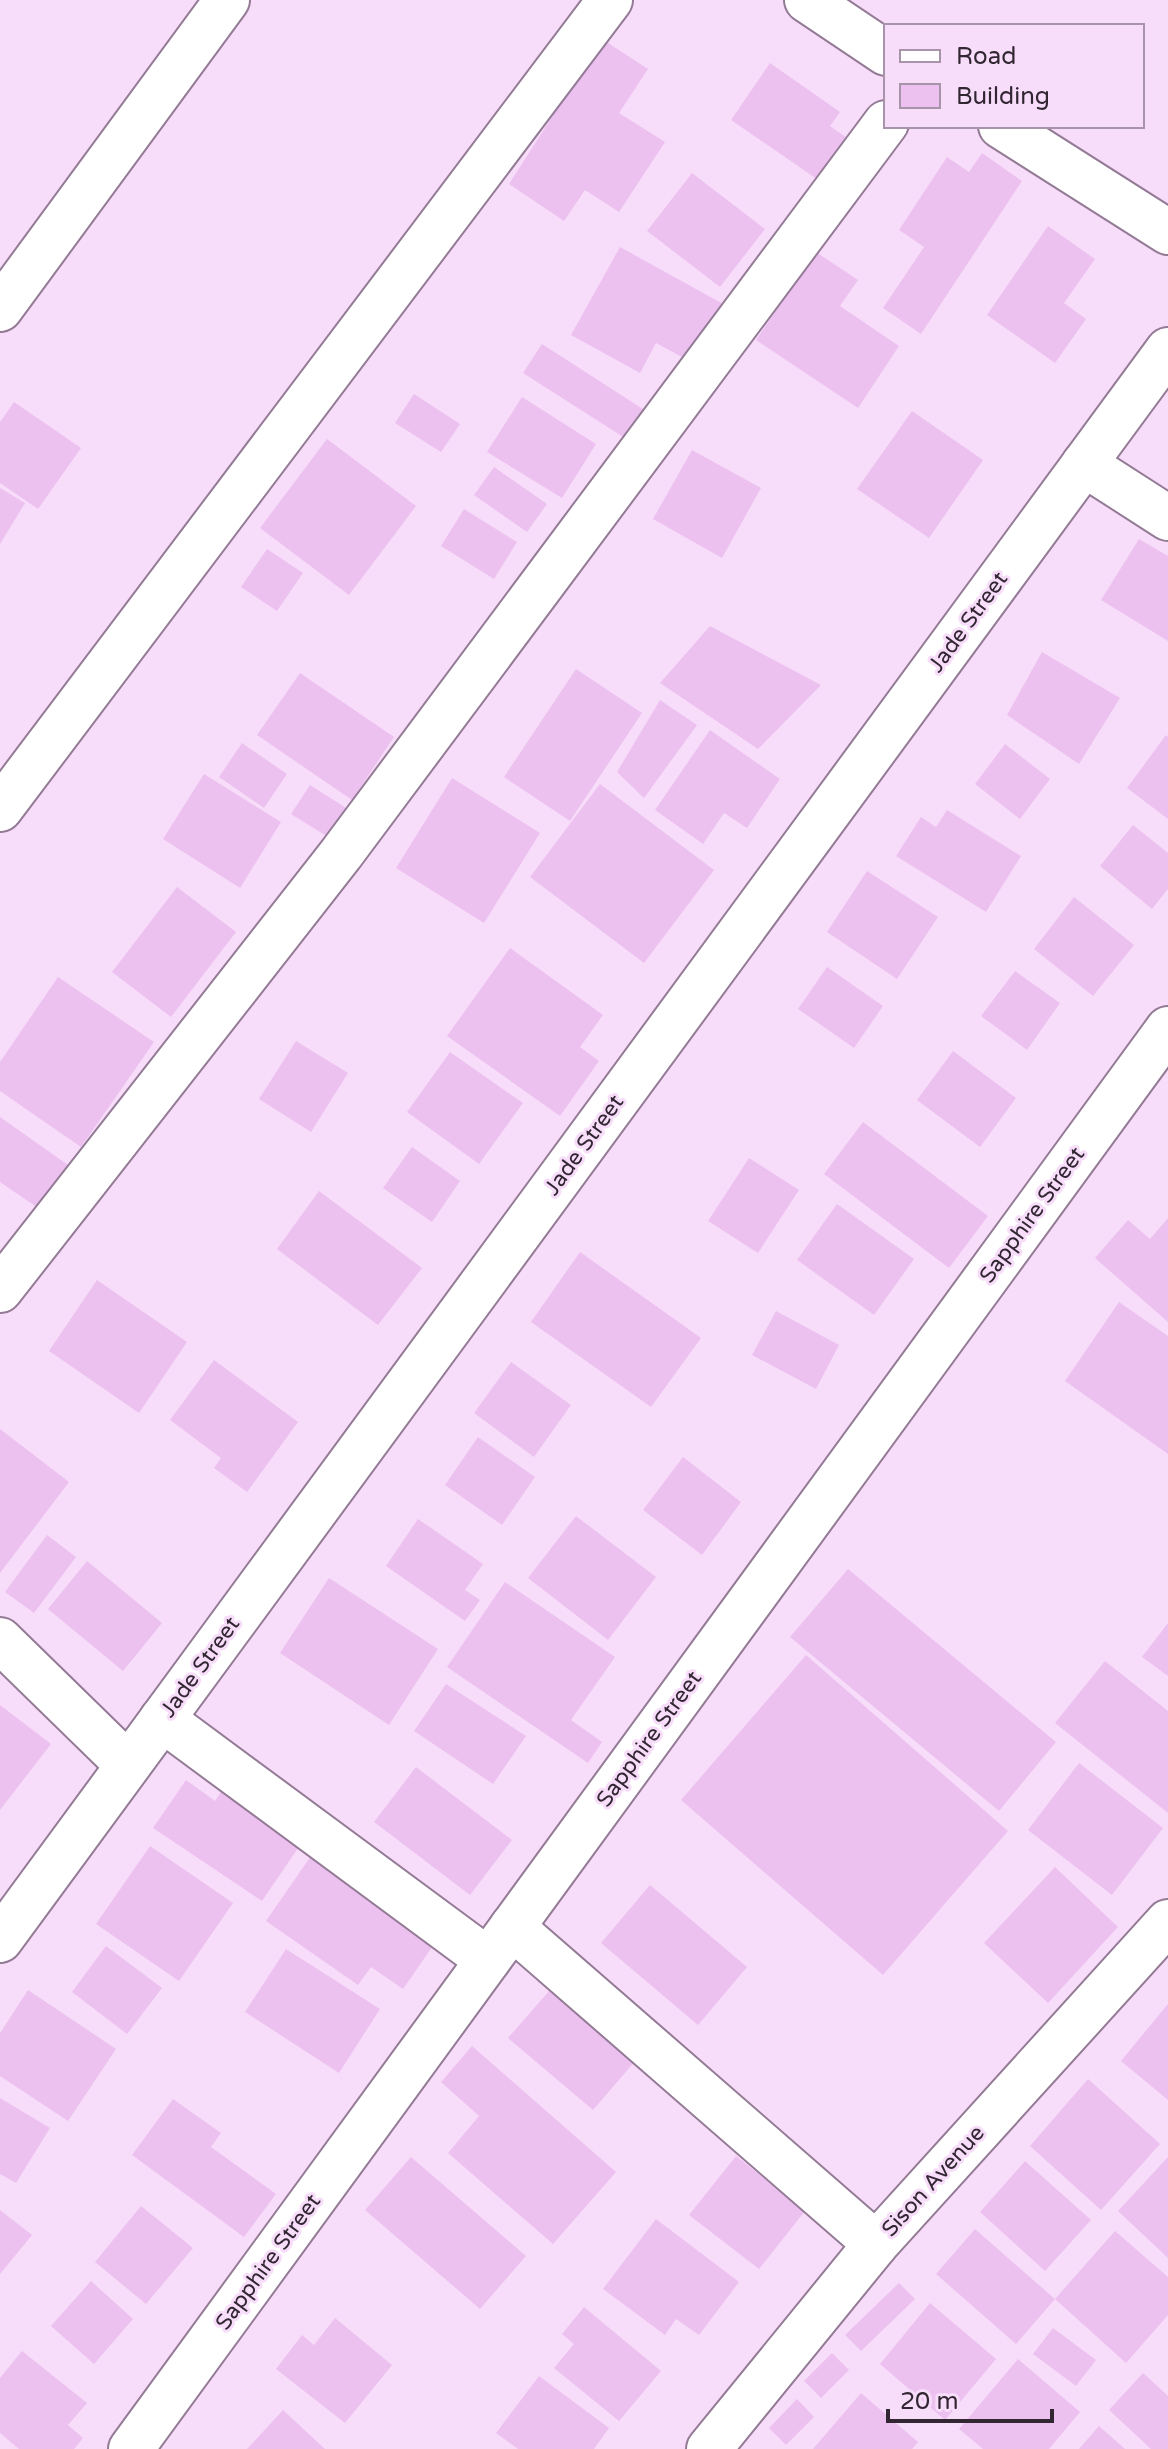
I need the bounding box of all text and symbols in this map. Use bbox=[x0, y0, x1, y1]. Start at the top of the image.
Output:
legend bbox=[884, 24, 1144, 128]
text: Road bbox=[956, 42, 1016, 71]
text: Building bbox=[956, 82, 1050, 111]
street label: Jade Street bbox=[923, 567, 1013, 677]
street label: Jade Street bbox=[539, 1090, 629, 1200]
street label: Sapphire Street bbox=[974, 1142, 1090, 1288]
street label: Jade Street bbox=[155, 1612, 245, 1722]
street label: Sapphire Street bbox=[591, 1666, 707, 1812]
street label: Sison Avenue bbox=[876, 2120, 990, 2242]
street label: Sapphire Street bbox=[210, 2189, 326, 2335]
scale bar bbox=[888, 2373, 1052, 2423]
text: 20 m bbox=[900, 2387, 958, 2416]

